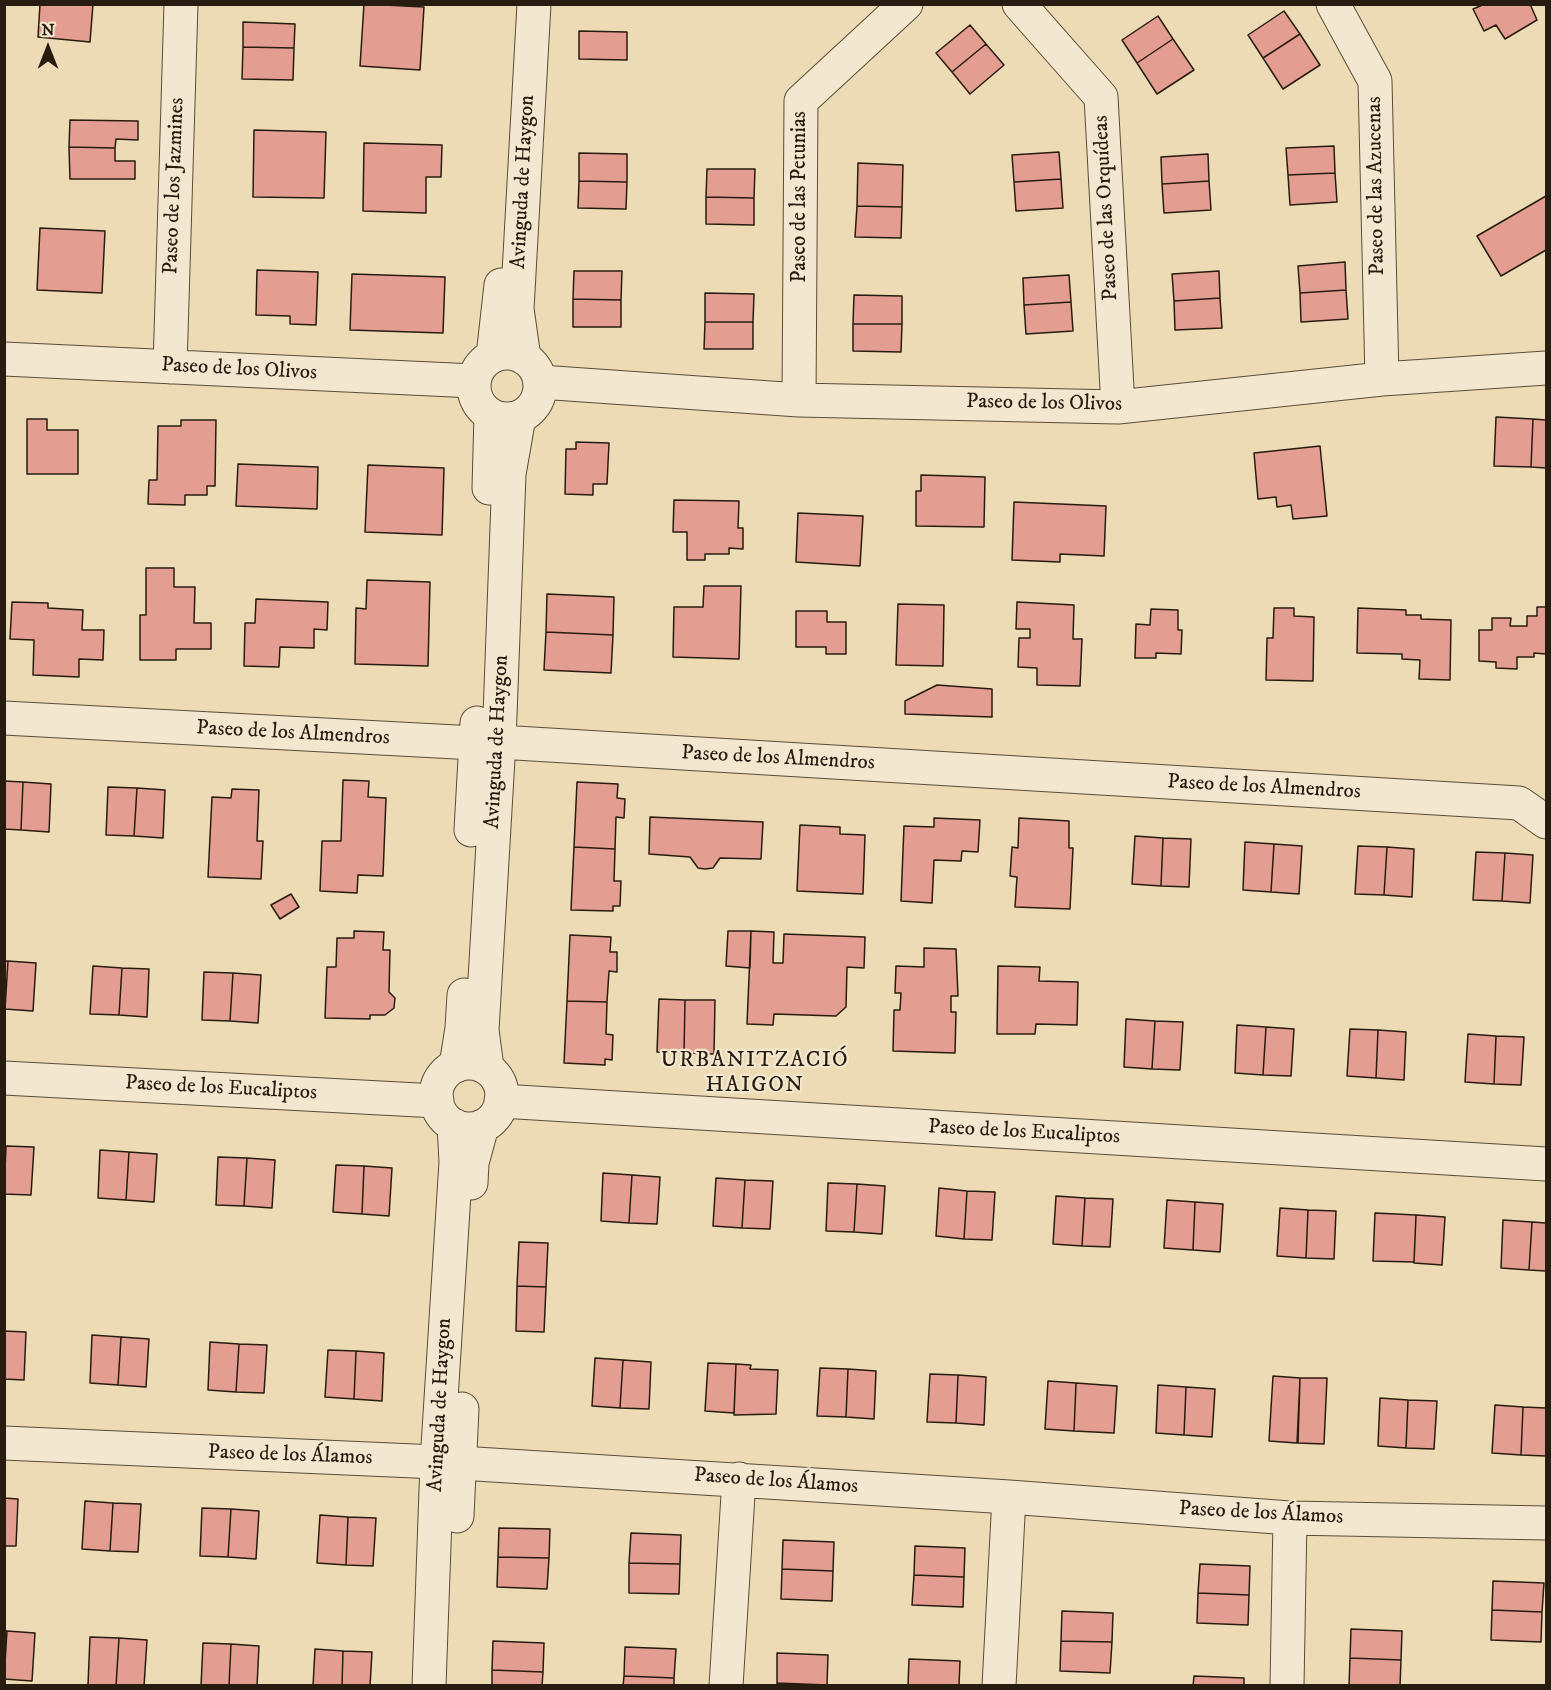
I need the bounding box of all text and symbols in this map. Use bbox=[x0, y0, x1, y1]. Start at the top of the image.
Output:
north arrow bbox=[18, 18, 78, 78]
text: N bbox=[41, 20, 55, 40]
street label: Avinguda de Haygon bbox=[507, 94, 541, 270]
street label: Paseo de las Azucenas bbox=[1363, 96, 1391, 276]
street label: Paseo de los Jazmines bbox=[159, 97, 191, 275]
street label: Paseo de las Petunias bbox=[788, 111, 814, 283]
street label: Paseo de las Orquídeas bbox=[1090, 115, 1124, 301]
street label: Paseo de los Olivos bbox=[160, 353, 318, 387]
street label: Paseo de los Olivos bbox=[966, 390, 1122, 418]
street label: Avinguda de Haygon bbox=[481, 654, 515, 830]
street label: Paseo de los Almendros bbox=[196, 716, 390, 752]
street label: Paseo de los Almendros bbox=[681, 741, 875, 777]
street label: Paseo de los Almendros bbox=[1167, 770, 1361, 806]
district label: URBANITZACIÓ HAIGON bbox=[661, 1048, 849, 1100]
street label: Paseo de los Eucaliptos bbox=[124, 1071, 318, 1107]
street label: Paseo de los Eucaliptos bbox=[927, 1115, 1121, 1151]
street label: Avinguda de Haygon bbox=[424, 1317, 458, 1493]
street label: Paseo de los Álamos bbox=[207, 1441, 373, 1471]
street label: Paseo de los Álamos bbox=[693, 1464, 859, 1500]
street label: Paseo de los Álamos bbox=[1178, 1497, 1344, 1531]

